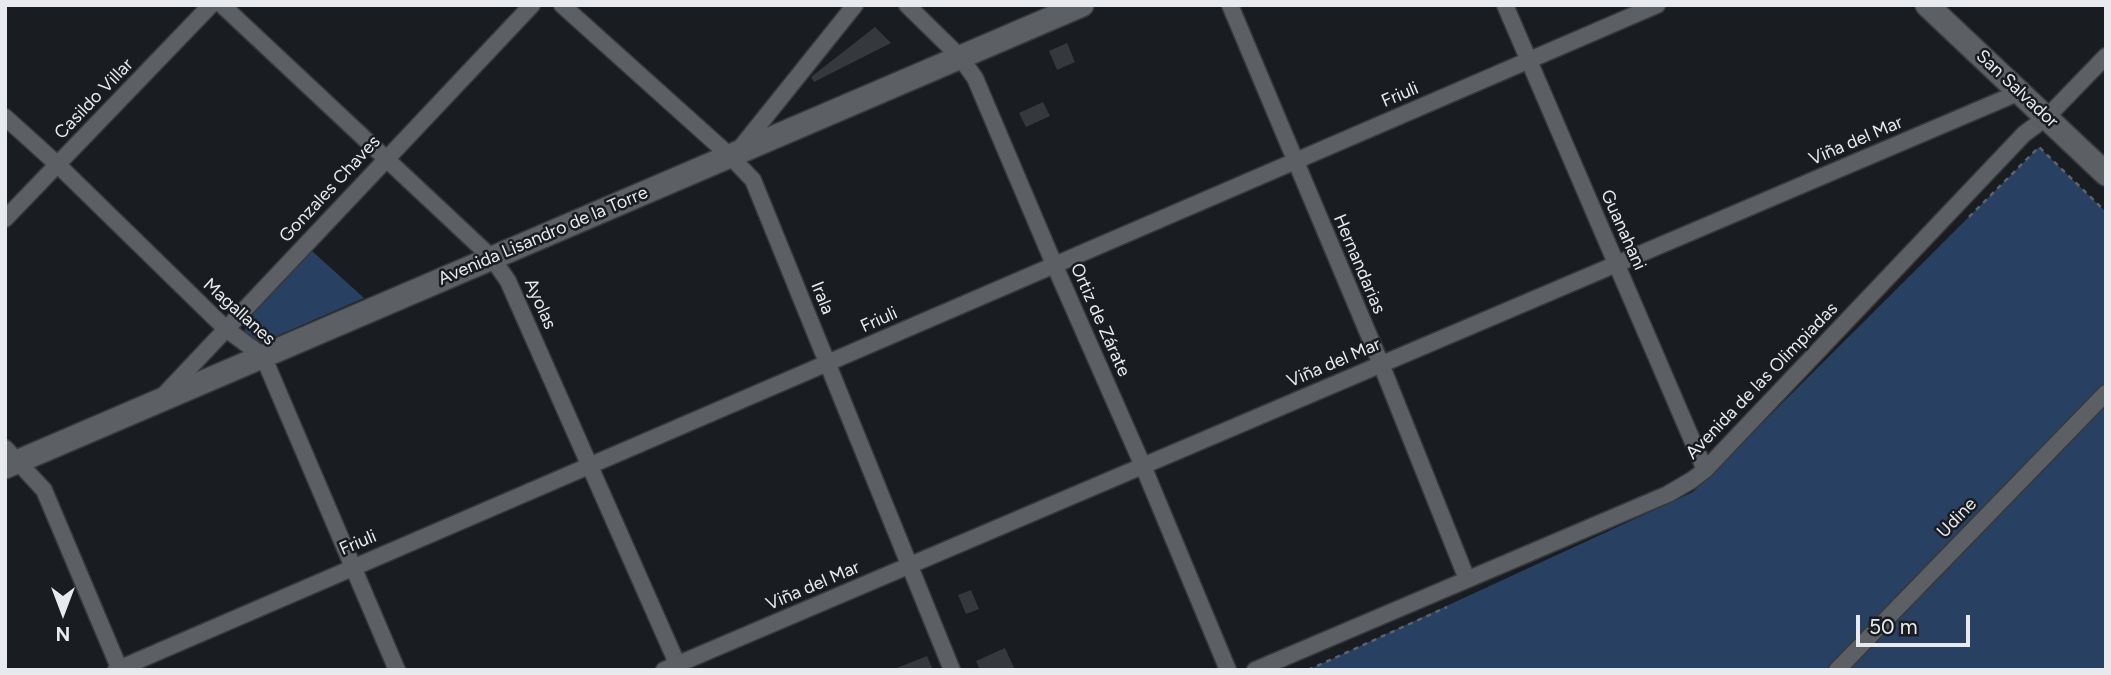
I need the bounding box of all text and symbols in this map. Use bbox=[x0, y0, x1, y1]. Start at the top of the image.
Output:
street label: San Salvador bbox=[1971, 46, 2063, 132]
street label: Casildo Villar bbox=[50, 54, 138, 144]
street label: Friuli bbox=[1378, 78, 1422, 112]
street label: Viña del Mar bbox=[1806, 112, 1906, 170]
street label: Gonzales Chaves bbox=[275, 131, 385, 247]
street label: Avenida Lisandro de la Torre bbox=[435, 182, 651, 290]
street label: Guanahani bbox=[1596, 187, 1650, 273]
street label: Hernandarias bbox=[1328, 211, 1390, 317]
street label: Ortiz de Zárate bbox=[1065, 260, 1135, 380]
street label: Magallanes bbox=[199, 274, 279, 350]
street label: Ayolas bbox=[519, 275, 561, 333]
street label: Irala bbox=[806, 279, 838, 317]
street label: Avenida de las Olimpiadas bbox=[1681, 298, 1843, 464]
street label: Friuli bbox=[857, 302, 901, 338]
street label: Viña del Mar bbox=[1284, 334, 1384, 392]
street label: Udine bbox=[1933, 493, 1981, 543]
street label: Friuli bbox=[336, 526, 380, 560]
street label: Viña del Mar bbox=[763, 557, 863, 615]
north arrow bbox=[28, 577, 98, 647]
scale bar bbox=[1859, 602, 1973, 646]
text: 50 m bbox=[1869, 614, 1918, 639]
text: N bbox=[56, 622, 70, 645]

